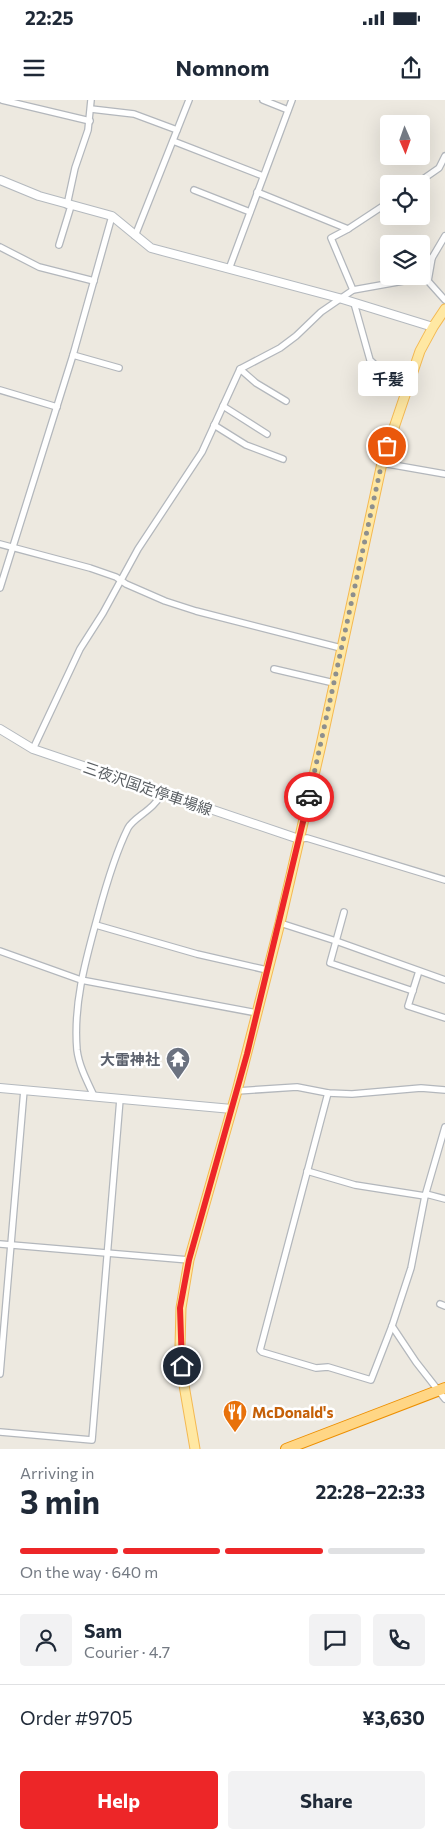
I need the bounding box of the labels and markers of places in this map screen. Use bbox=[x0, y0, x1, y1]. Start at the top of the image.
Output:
callout: 千髪 bbox=[357, 361, 417, 396]
pin bbox=[366, 425, 408, 467]
temple icon: 大雷神社 bbox=[165, 1046, 191, 1080]
place label: 大雷神社 bbox=[100, 1050, 160, 1068]
pin bbox=[161, 1345, 203, 1387]
restaurant icon: McDonald's bbox=[222, 1399, 248, 1433]
place label: McDonald's bbox=[252, 1403, 333, 1421]

